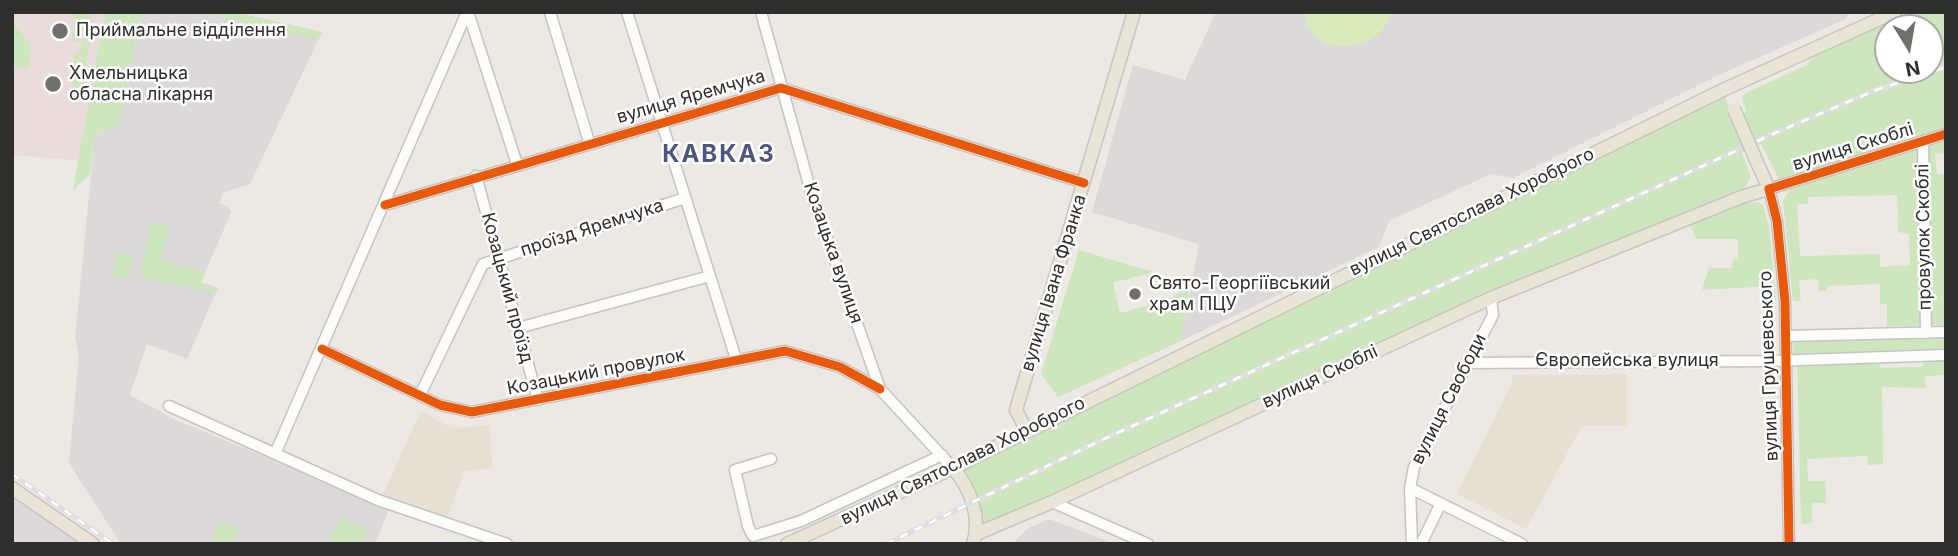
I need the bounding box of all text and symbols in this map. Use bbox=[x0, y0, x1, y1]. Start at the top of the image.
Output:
north arrow bbox=[1874, 14, 1944, 84]
place label: Приймальне відділення bbox=[76, 20, 286, 42]
marker: Приймальне відділення bbox=[50, 21, 70, 41]
text: N bbox=[1903, 55, 1922, 81]
place label: Хмельницька обласна лікарня bbox=[69, 63, 213, 106]
street label: вулиця Яремчука bbox=[614, 65, 768, 129]
marker: Хмельницька обласна лікарня bbox=[43, 74, 63, 94]
street label: вулиця Скоблі bbox=[1790, 118, 1916, 176]
district label: КАВКАЗ bbox=[663, 141, 775, 169]
street label: вулиця Святослава Хороброго bbox=[1346, 143, 1598, 281]
street label: провулок Скоблі bbox=[1912, 164, 1936, 310]
street label: Козацька вулиця bbox=[799, 179, 867, 327]
street label: вулиця Івана Франка bbox=[1017, 192, 1091, 374]
street label: проїзд Яремчука bbox=[518, 195, 666, 261]
street label: Козацький проїзд bbox=[477, 210, 537, 366]
street label: вулиця Грушевського bbox=[1755, 270, 1783, 462]
place label: Свято-Георгіївський храм ПЦУ bbox=[1149, 273, 1330, 316]
marker: Свято-Георгіївський храм ПЦУ bbox=[1127, 286, 1143, 302]
street label: вулиця Свободи bbox=[1407, 330, 1491, 468]
street label: вулиця Скоблі bbox=[1259, 341, 1381, 413]
street label: Козацький провулок bbox=[505, 344, 687, 400]
street label: Європейська вулиця bbox=[1535, 350, 1719, 372]
street label: вулиця Святослава Хороброго bbox=[837, 392, 1089, 530]

